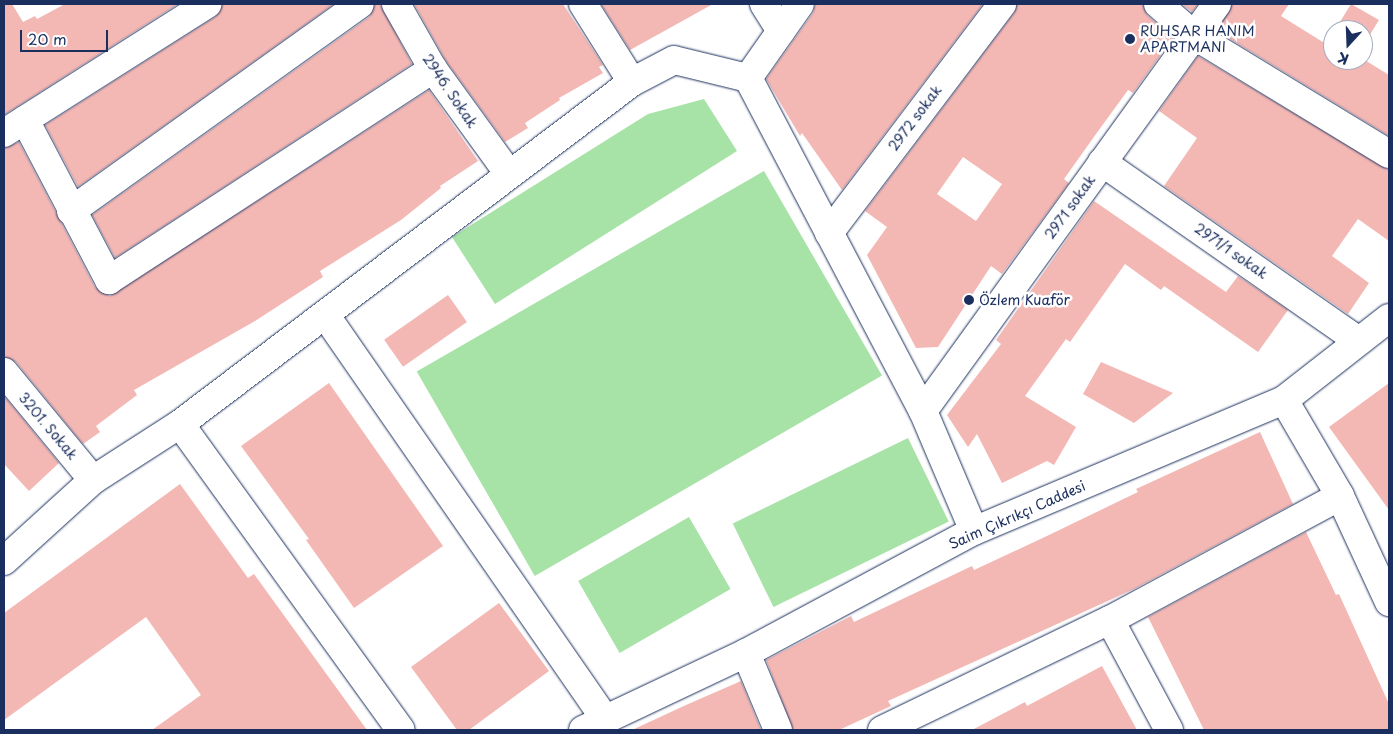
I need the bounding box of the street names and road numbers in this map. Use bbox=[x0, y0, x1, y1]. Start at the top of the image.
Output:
street label: 2946. Sokak bbox=[419, 50, 481, 132]
street label: 2972 sokak bbox=[885, 82, 945, 154]
street label: 2971 sokak bbox=[1041, 172, 1099, 242]
street label: 2971/1 sokak bbox=[1191, 219, 1271, 283]
street label: 3201. Sokak bbox=[14, 388, 82, 464]
street label: Saim Çıkrıkçı Caddesi bbox=[946, 477, 1088, 553]

